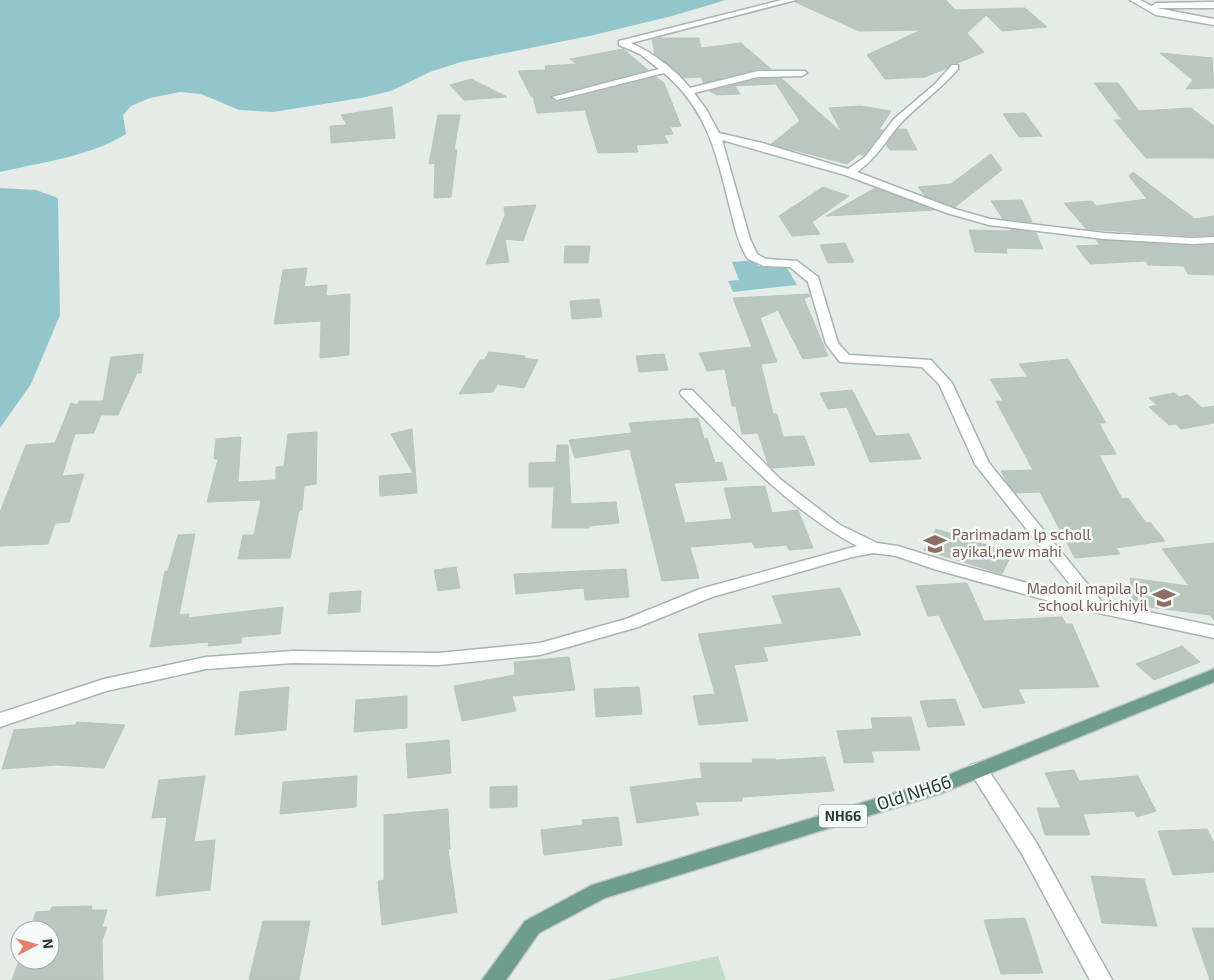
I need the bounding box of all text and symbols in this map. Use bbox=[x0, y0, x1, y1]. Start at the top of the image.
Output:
place label: Parimadam lp scholl ayikal,new mahi bbox=[952, 525, 1092, 560]
school or university icon: Parimadam lp scholl ayikal,new mahi bbox=[922, 531, 948, 557]
place label: Madonil mapila lp school kurichiyil bbox=[1027, 579, 1149, 614]
school or university icon: Madonil mapila lp school kurichiyil bbox=[1151, 585, 1177, 611]
street label: Old NH66 bbox=[874, 770, 954, 814]
road number: NH66 bbox=[819, 804, 867, 828]
north arrow bbox=[10, 920, 60, 970]
text: N bbox=[39, 938, 57, 950]

